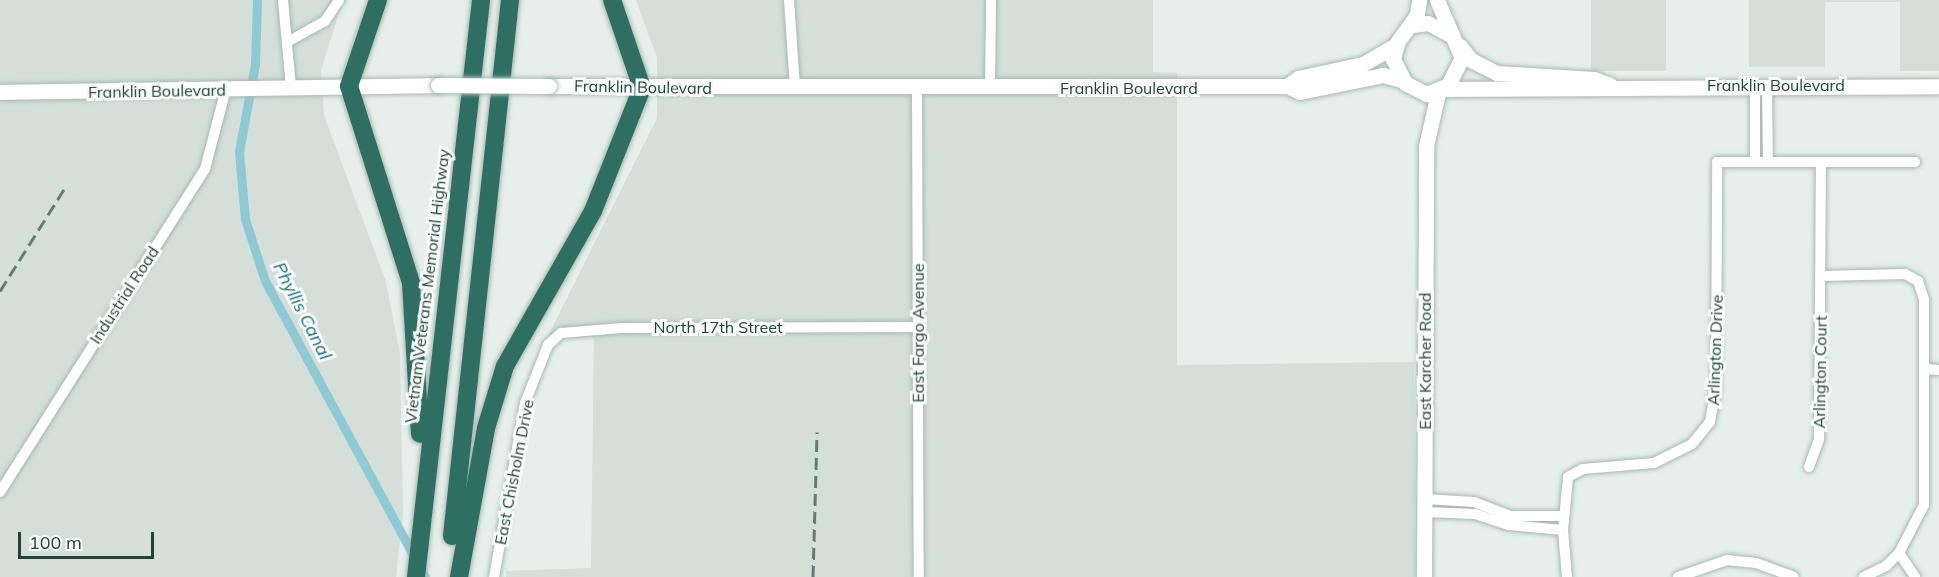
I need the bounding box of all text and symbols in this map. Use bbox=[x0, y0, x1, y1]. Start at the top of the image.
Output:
street label: Franklin Boulevard bbox=[1707, 75, 1845, 95]
street label: Franklin Boulevard bbox=[574, 76, 712, 98]
street label: Franklin Boulevard bbox=[1060, 78, 1198, 98]
street label: Franklin Boulevard bbox=[88, 80, 226, 102]
street label: Vietnam Veterans Memorial Highway bbox=[401, 148, 453, 424]
street label: Industrial Road bbox=[85, 243, 163, 347]
water label: Phyllis Canal bbox=[268, 259, 336, 363]
street label: East Fargo Avenue bbox=[908, 263, 928, 403]
street label: East Karcher Road bbox=[1415, 292, 1435, 430]
street label: Arlington Drive bbox=[1703, 294, 1727, 406]
street label: Arlington Court bbox=[1809, 315, 1831, 429]
street label: North 17th Street bbox=[653, 317, 783, 337]
street label: East Chisholm Drive bbox=[490, 398, 538, 546]
scale bar bbox=[21, 520, 158, 558]
text: 100 m bbox=[29, 531, 82, 554]

